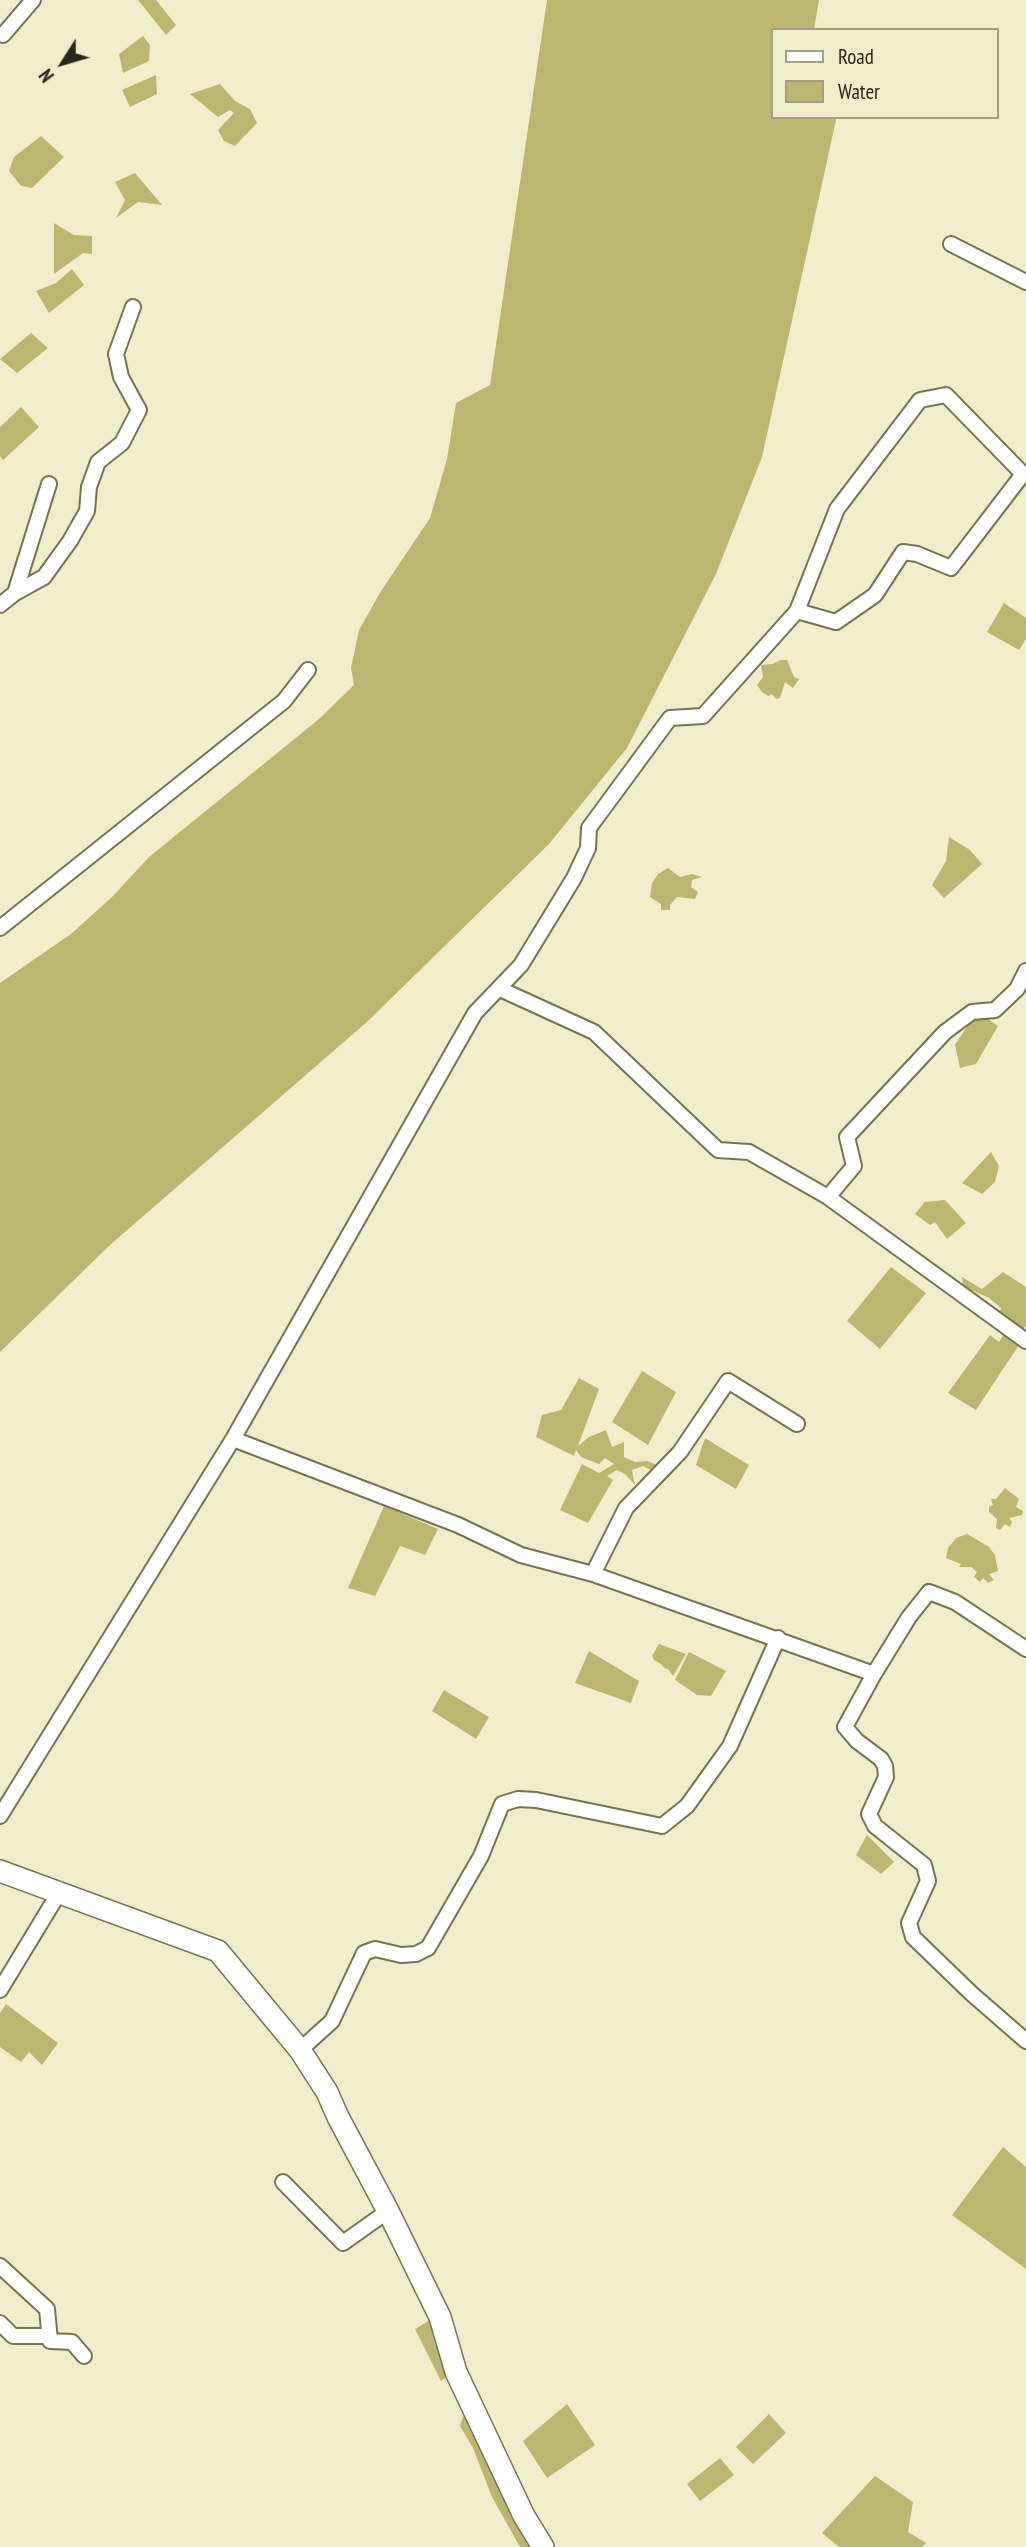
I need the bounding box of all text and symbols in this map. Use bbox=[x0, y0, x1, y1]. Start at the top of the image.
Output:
north arrow bbox=[28, 28, 98, 98]
legend bbox=[771, 28, 998, 119]
text: Road bbox=[838, 43, 874, 70]
text: N bbox=[34, 64, 59, 87]
text: Water bbox=[838, 78, 880, 105]

